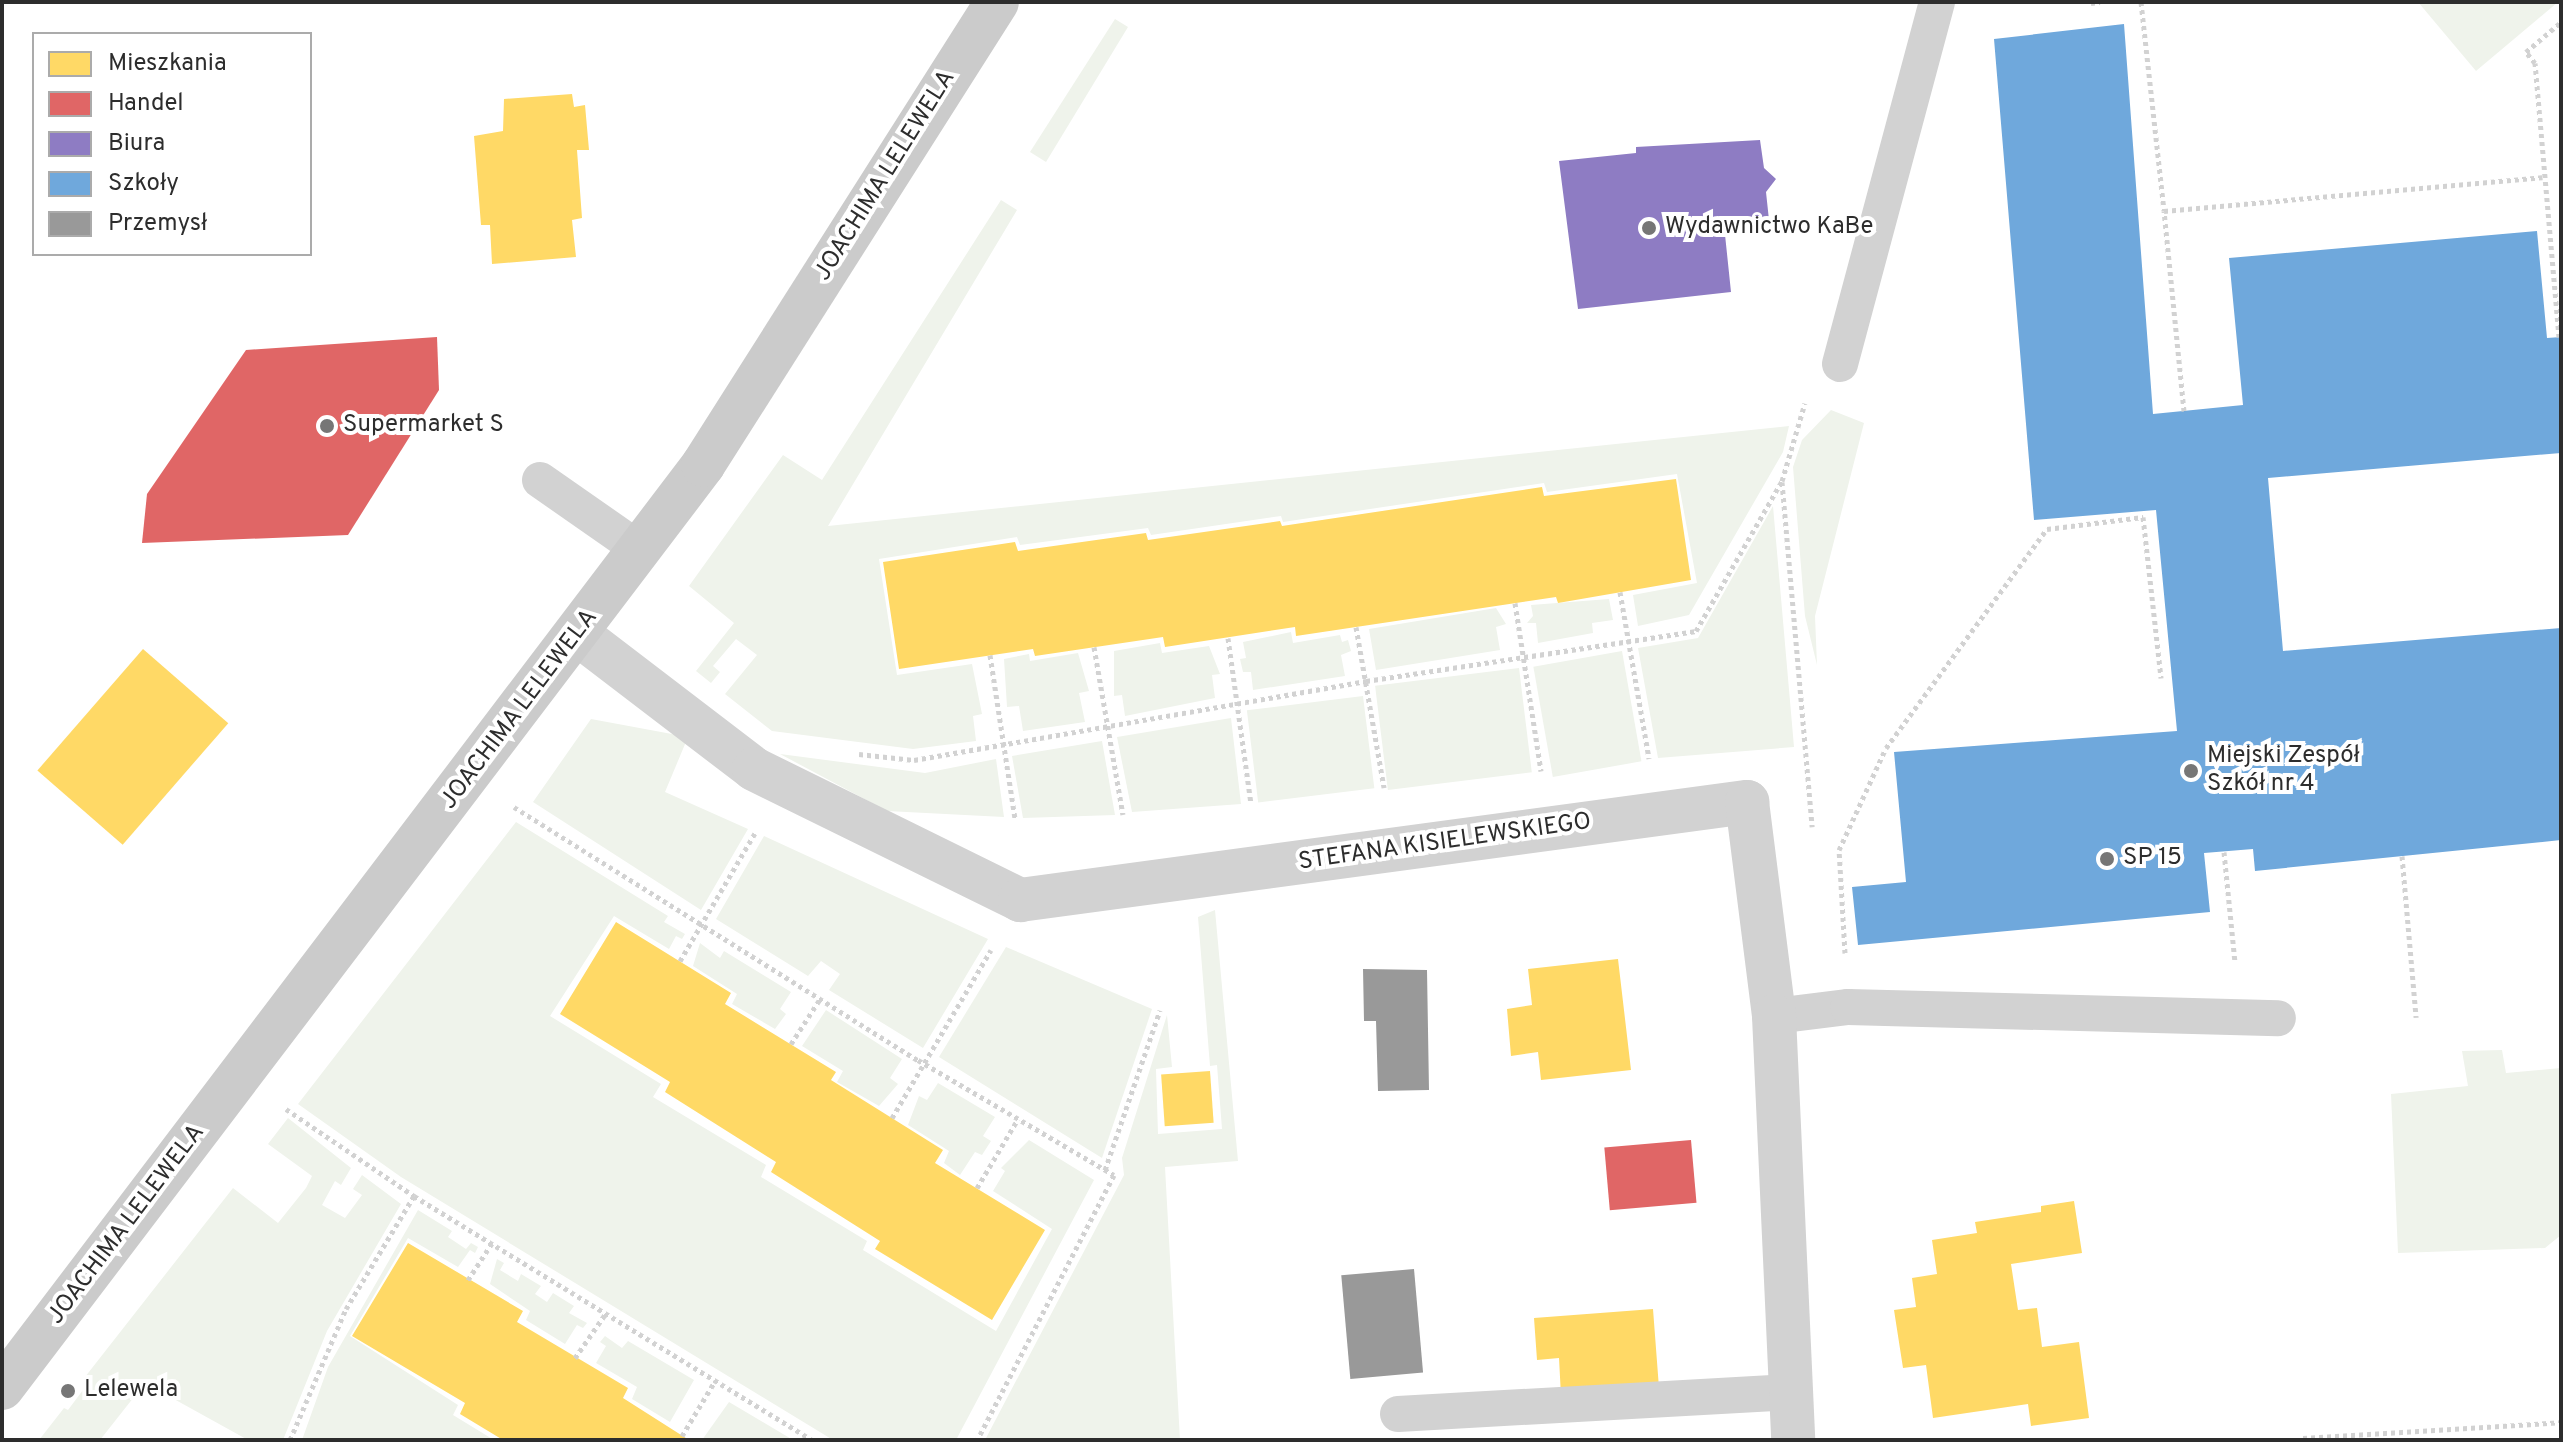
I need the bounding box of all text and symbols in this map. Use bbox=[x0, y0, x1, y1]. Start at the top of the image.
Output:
legend bbox=[32, 32, 312, 256]
text: Mieszkania bbox=[108, 49, 227, 79]
street label: JOACHIMA LELEWELA bbox=[809, 65, 963, 287]
text: Handel bbox=[108, 89, 184, 119]
text: Biura bbox=[108, 129, 165, 159]
text: Szkoły bbox=[108, 169, 179, 199]
text: Przemysł bbox=[108, 209, 207, 239]
place label: Wydawnictwo KaBe bbox=[1665, 214, 1873, 242]
marker: Wydawnictwo KaBe bbox=[1640, 219, 1658, 237]
place label: Supermarket S bbox=[343, 412, 504, 440]
marker: Supermarket S bbox=[318, 417, 336, 435]
street label: JOACHIMA LELEWELA bbox=[435, 604, 605, 816]
place label: Miejski Zespół Szkół nr 4 bbox=[2207, 743, 2360, 799]
marker: Miejski Zespół Szkół nr 4 bbox=[2182, 762, 2200, 780]
street label: STEFANA KISIELEWSKIEGO bbox=[1296, 808, 1594, 878]
place label: SP 15 bbox=[2123, 845, 2182, 873]
marker: SP 15 bbox=[2098, 850, 2116, 868]
street label: JOACHIMA LELEWELA bbox=[42, 1119, 212, 1331]
place label: Lelewela bbox=[84, 1377, 178, 1405]
marker: Lelewela bbox=[59, 1382, 77, 1400]

